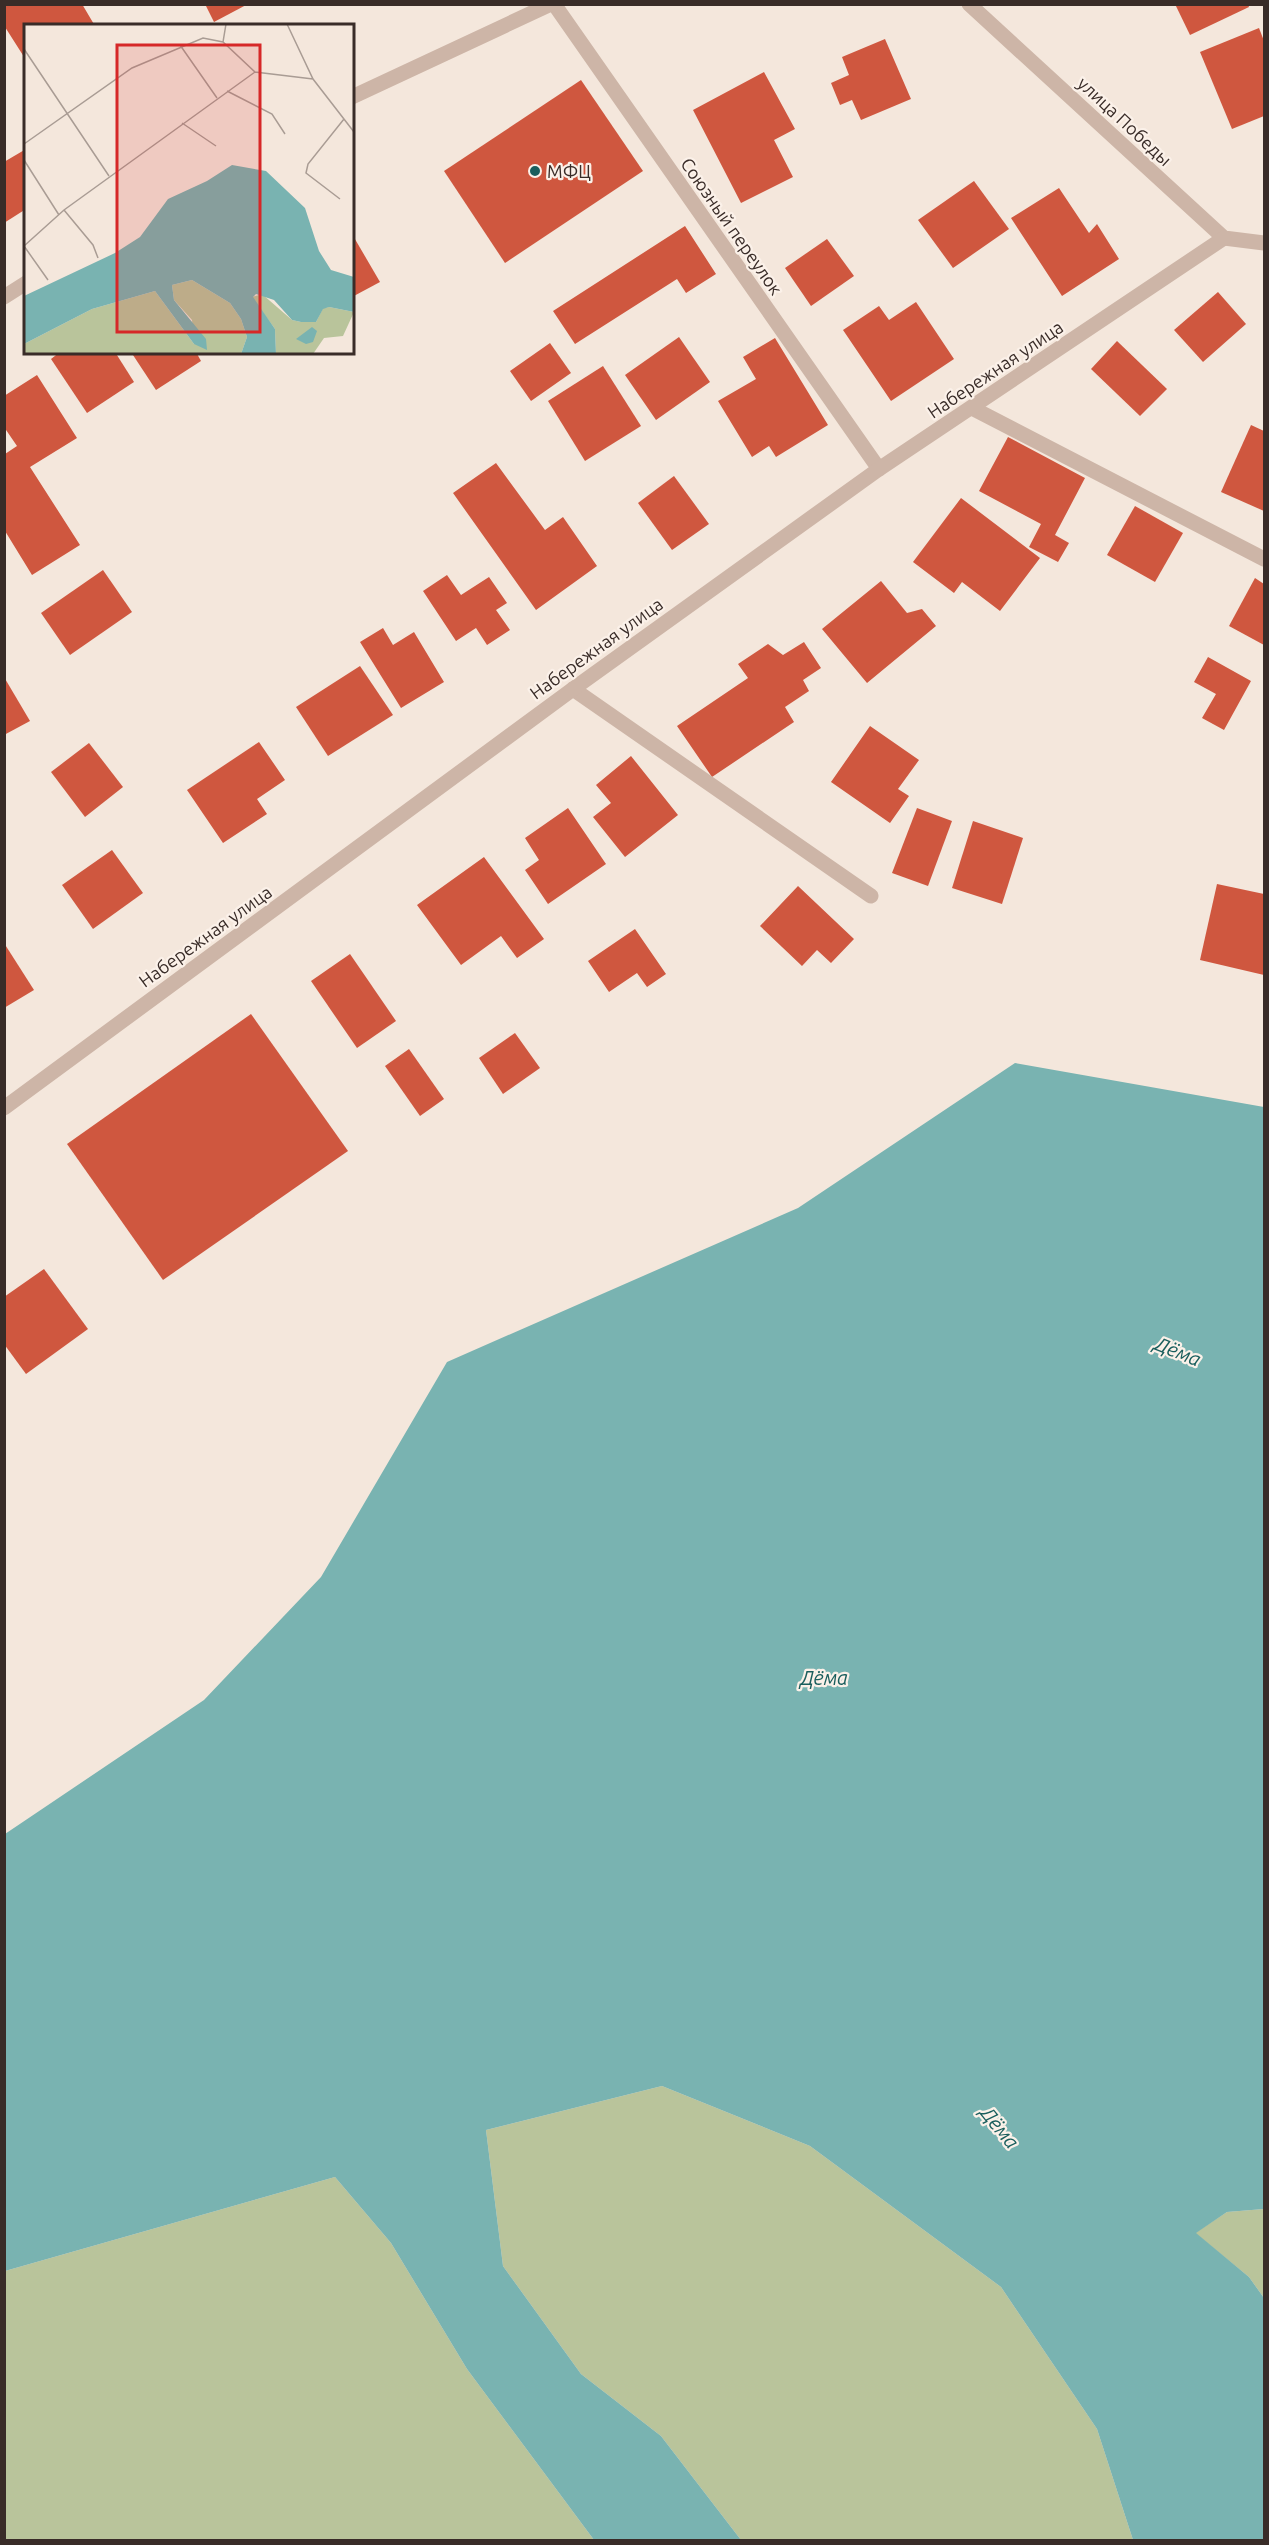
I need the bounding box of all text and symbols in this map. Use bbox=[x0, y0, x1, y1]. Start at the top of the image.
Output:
inset map bbox=[24, 24, 354, 354]
street label: улица Победы bbox=[1074, 73, 1176, 169]
street label: Союзный переулок bbox=[677, 154, 787, 298]
place label: МФЦ bbox=[547, 161, 591, 181]
marker: МФЦ bbox=[528, 164, 542, 178]
street label: Набережная улица bbox=[924, 316, 1066, 422]
street label: Набережная улица bbox=[526, 593, 666, 703]
street label: Набережная улица bbox=[135, 881, 275, 991]
water label: Дёма bbox=[1150, 1331, 1205, 1371]
water label: Дёма bbox=[798, 1666, 848, 1689]
water label: Дёма bbox=[975, 2100, 1024, 2153]

